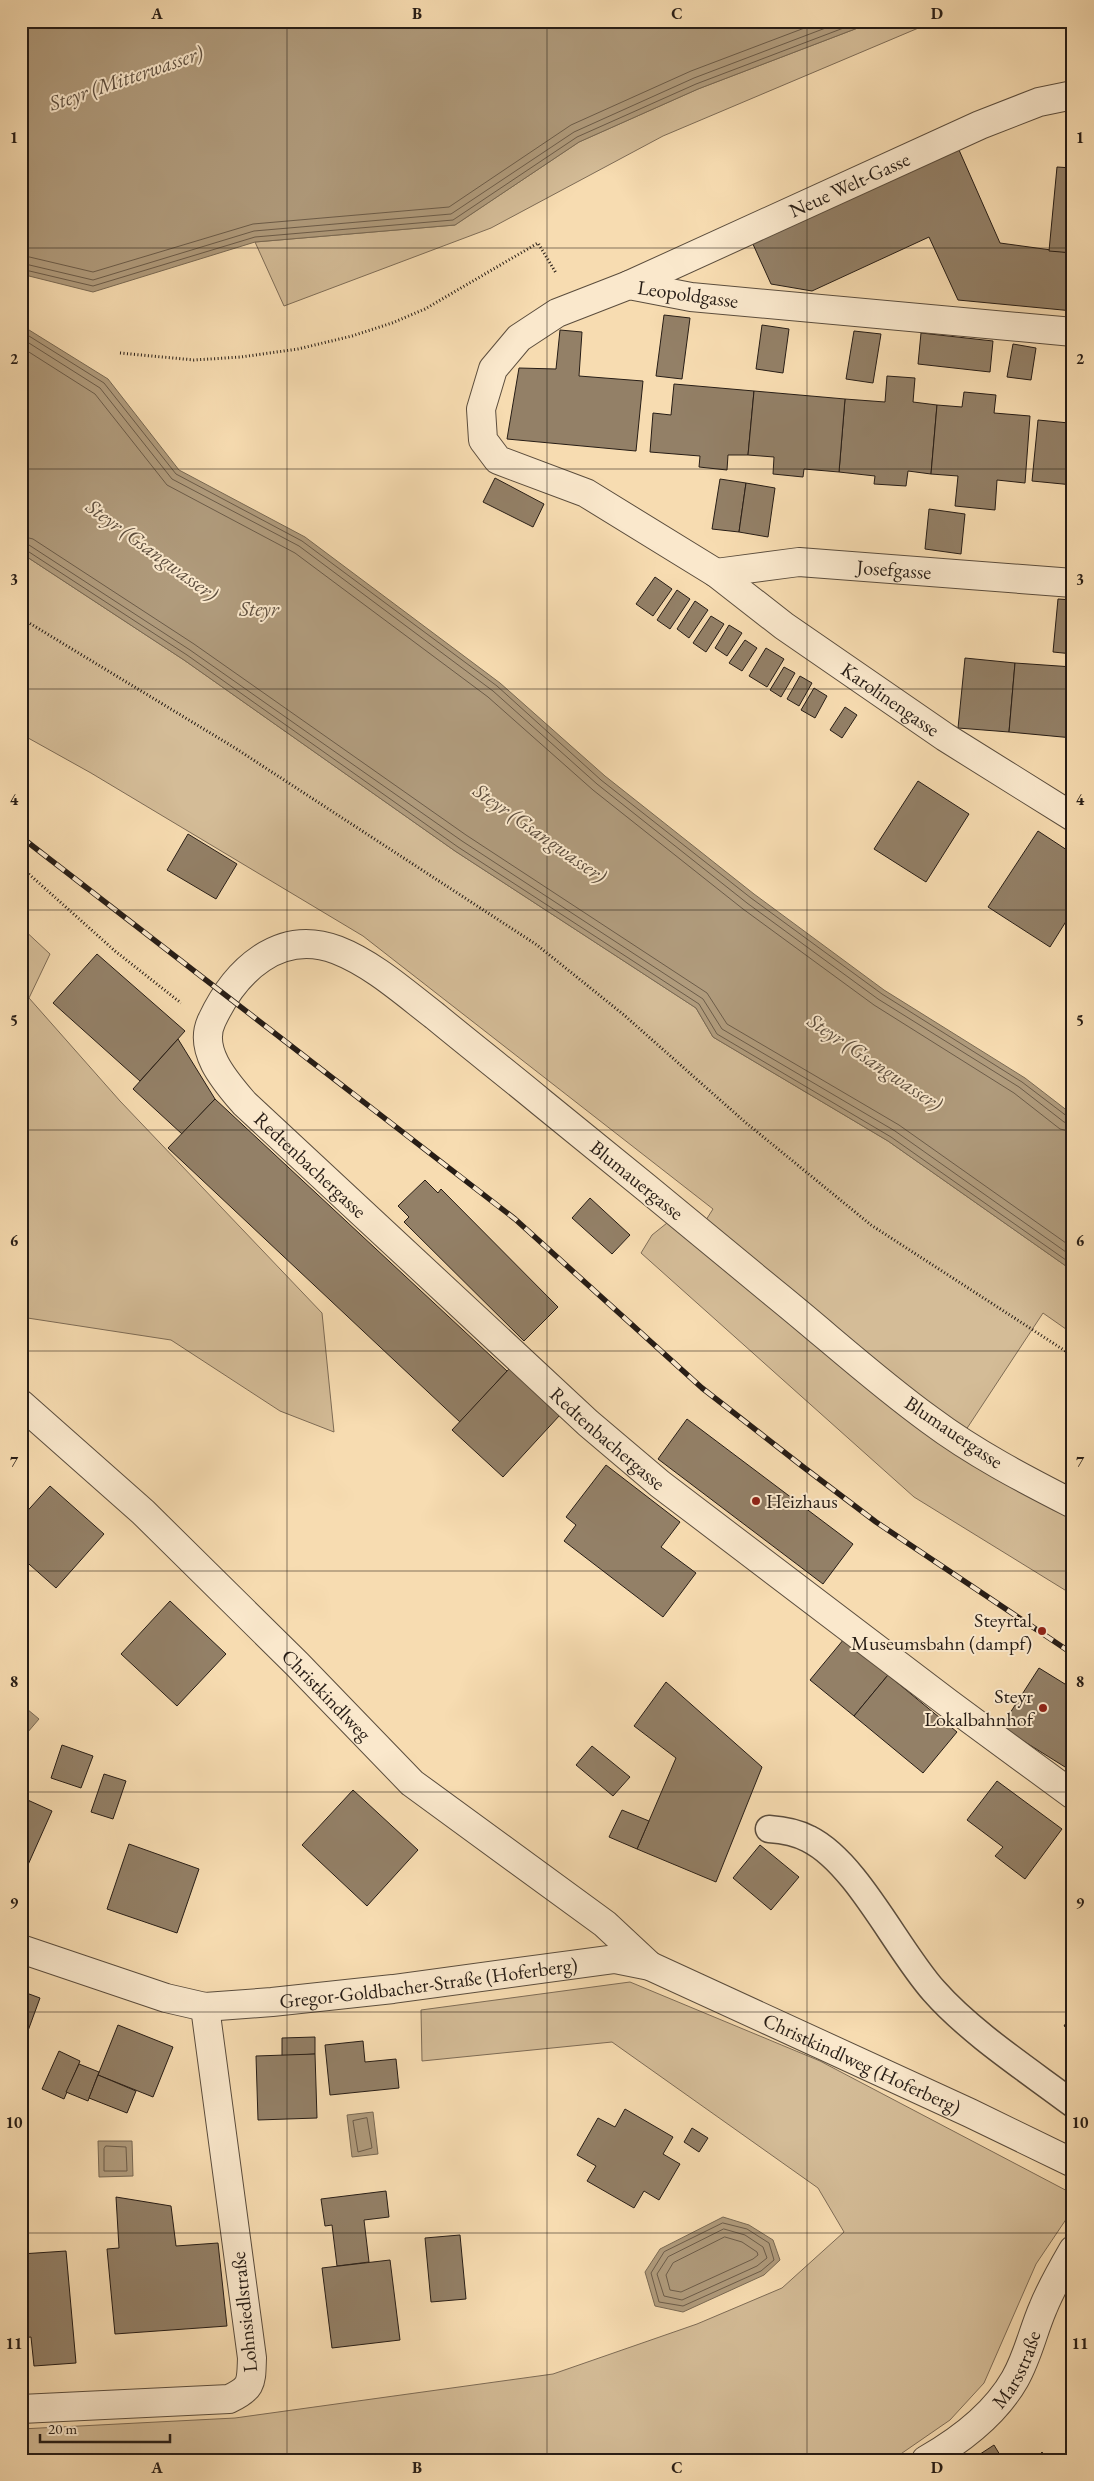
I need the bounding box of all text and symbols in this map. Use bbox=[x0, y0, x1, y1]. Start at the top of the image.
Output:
text: A bbox=[150, 3, 163, 24]
text: B bbox=[412, 3, 422, 24]
text: C bbox=[671, 3, 683, 24]
text: D bbox=[931, 3, 943, 24]
water label: Steyr (Mitterwasser) bbox=[44, 38, 207, 117]
text: 1 bbox=[10, 127, 18, 148]
text: 1 bbox=[1076, 127, 1084, 148]
street label: Neue Welt-Gasse bbox=[785, 146, 914, 223]
street label: Leopoldgasse bbox=[636, 274, 740, 314]
text: 2 bbox=[10, 348, 19, 369]
text: 2 bbox=[1076, 348, 1085, 369]
water label: Steyr (Gsangwasser) bbox=[80, 492, 224, 607]
street label: Josefgasse bbox=[854, 553, 932, 585]
text: 3 bbox=[10, 569, 18, 590]
text: 3 bbox=[1076, 569, 1084, 590]
water label: Steyr bbox=[238, 595, 280, 622]
street label: Karolinengasse bbox=[836, 656, 945, 743]
water label: Steyr (Gsangwasser) bbox=[468, 776, 613, 889]
text: 4 bbox=[10, 789, 19, 810]
text: 4 bbox=[1076, 789, 1085, 810]
water label: Steyr (Gsangwasser) bbox=[802, 1006, 948, 1117]
text: 5 bbox=[10, 1010, 18, 1031]
text: 5 bbox=[1076, 1010, 1084, 1031]
street label: Redtenbachergasse bbox=[249, 1106, 373, 1224]
street label: Blumauergasse bbox=[585, 1134, 689, 1226]
text: 6 bbox=[10, 1230, 19, 1251]
text: 6 bbox=[1076, 1230, 1085, 1251]
street label: Redtenbachergasse bbox=[544, 1381, 671, 1496]
street label: Blumauergasse bbox=[900, 1390, 1008, 1474]
text: 7 bbox=[10, 1451, 19, 1472]
text: 7 bbox=[1076, 1451, 1085, 1472]
place label: Heizhaus bbox=[766, 1488, 838, 1514]
marker: Heizhaus bbox=[750, 1495, 762, 1507]
place label: Steyrtal Museumsbahn (dampf) bbox=[851, 1607, 1032, 1656]
marker: Steyrtal Museumsbahn (dampf) bbox=[1036, 1625, 1048, 1637]
street label: Christkindlweg bbox=[276, 1643, 377, 1747]
text: 8 bbox=[10, 1671, 18, 1692]
text: 8 bbox=[1076, 1671, 1084, 1692]
place label: Steyr Lokalbahnhof bbox=[924, 1683, 1036, 1732]
marker: Steyr Lokalbahnhof bbox=[1037, 1702, 1049, 1714]
text: 9 bbox=[10, 1892, 19, 1913]
text: 9 bbox=[1076, 1892, 1085, 1913]
street label: Gregor-Goldbacher-Straße (Hoferberg) bbox=[278, 1951, 579, 2014]
street label: Christkindlweg (Hoferberg) bbox=[759, 2007, 965, 2120]
text: 10 bbox=[6, 2112, 23, 2133]
text: 10 bbox=[1072, 2112, 1089, 2133]
street label: Lohnsiedlstraße bbox=[225, 2250, 263, 2374]
street label: Marsstraße bbox=[986, 2327, 1047, 2414]
text: 11 bbox=[6, 2333, 22, 2354]
text: 11 bbox=[1072, 2333, 1088, 2354]
scale bar bbox=[40, 2411, 170, 2443]
text: 20 m bbox=[48, 2419, 77, 2438]
text: A bbox=[150, 2457, 163, 2478]
text: B bbox=[412, 2457, 422, 2478]
text: C bbox=[671, 2457, 683, 2478]
text: D bbox=[931, 2457, 943, 2478]

